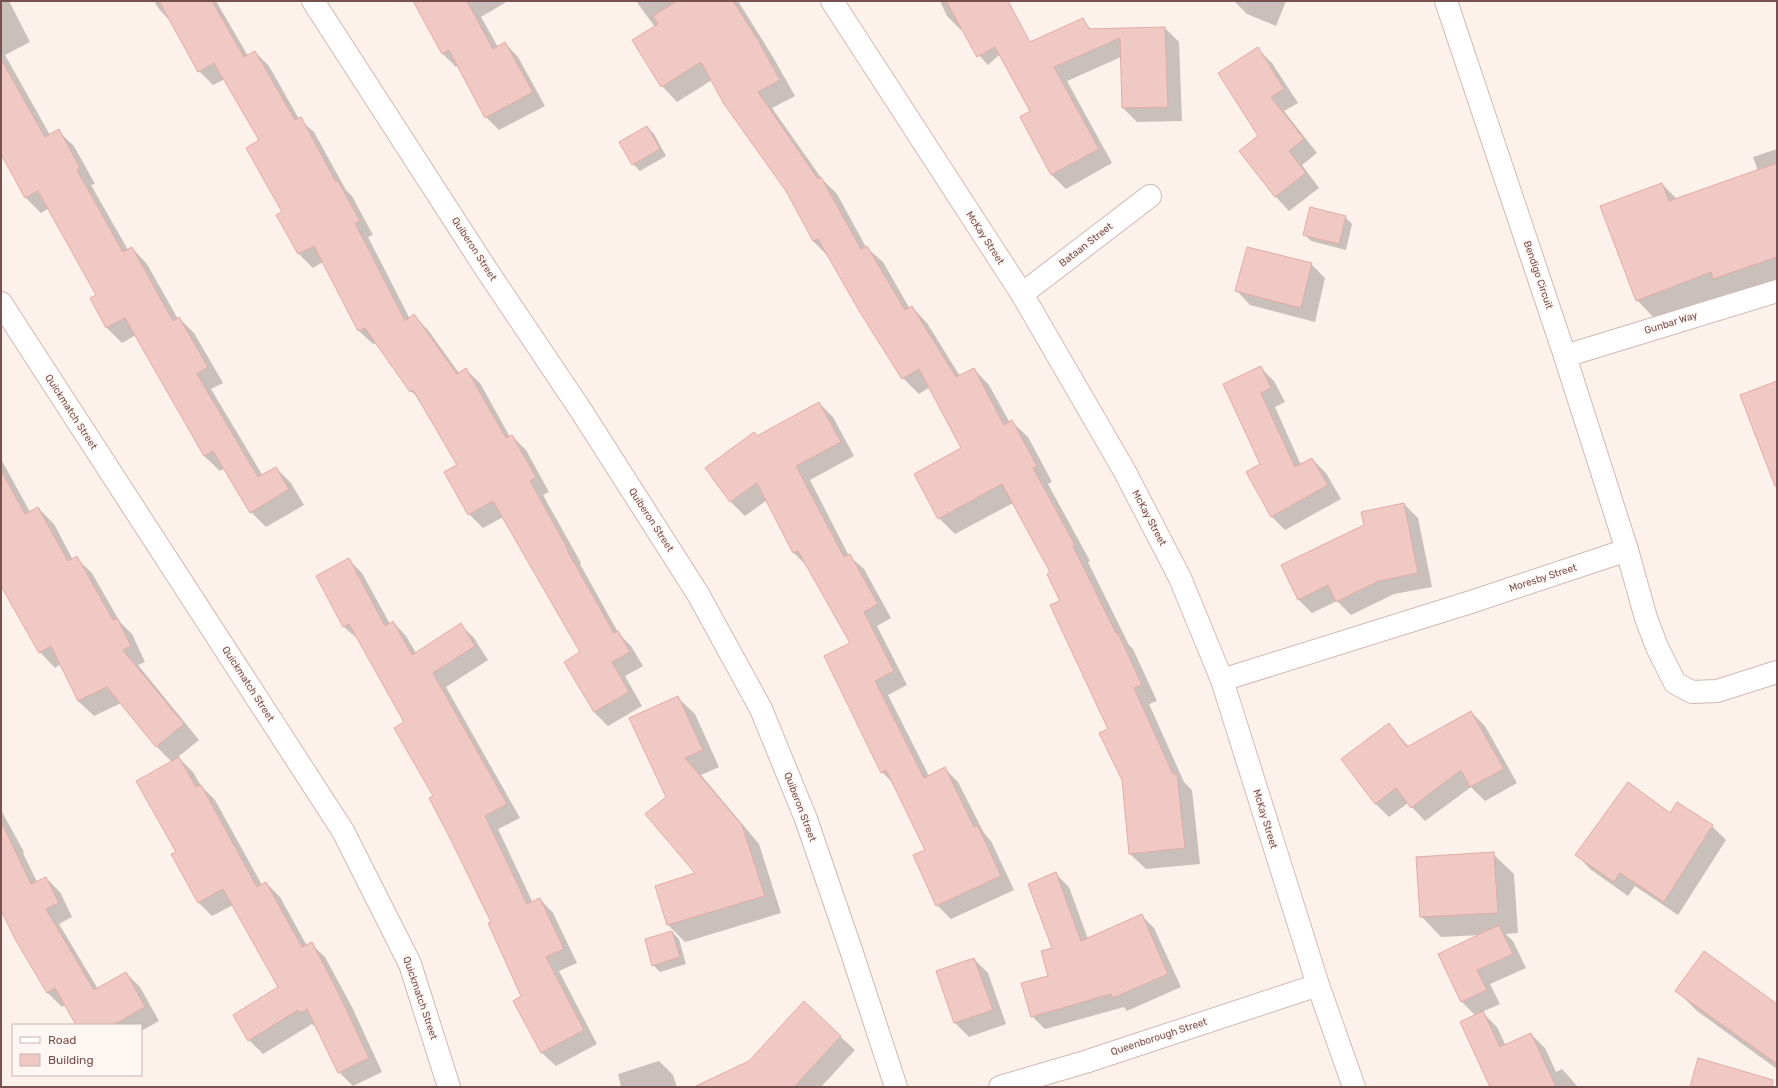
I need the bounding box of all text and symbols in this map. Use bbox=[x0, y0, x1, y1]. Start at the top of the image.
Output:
street label: McKay Street bbox=[963, 209, 1007, 267]
street label: Quiberon Street bbox=[449, 215, 499, 283]
street label: Bataan Street bbox=[1057, 220, 1115, 270]
street label: Bendigo Circuit bbox=[1521, 239, 1555, 311]
street label: Gunbar Way bbox=[1643, 309, 1699, 337]
street label: Quickmatch Street bbox=[42, 372, 100, 452]
street label: Quiberon Street bbox=[626, 486, 676, 554]
street label: McKay Street bbox=[1129, 488, 1169, 548]
street label: Moresby Street bbox=[1508, 561, 1578, 595]
street label: Quickmatch Street bbox=[219, 644, 277, 724]
street label: Quiberon Street bbox=[781, 770, 819, 844]
street label: McKay Street bbox=[1250, 788, 1280, 850]
street label: Quickmatch Street bbox=[400, 955, 440, 1041]
street label: Queenborough Street bbox=[1109, 1016, 1209, 1058]
legend bbox=[12, 1024, 142, 1076]
text: Road bbox=[48, 1033, 76, 1047]
text: Building bbox=[48, 1053, 94, 1067]

